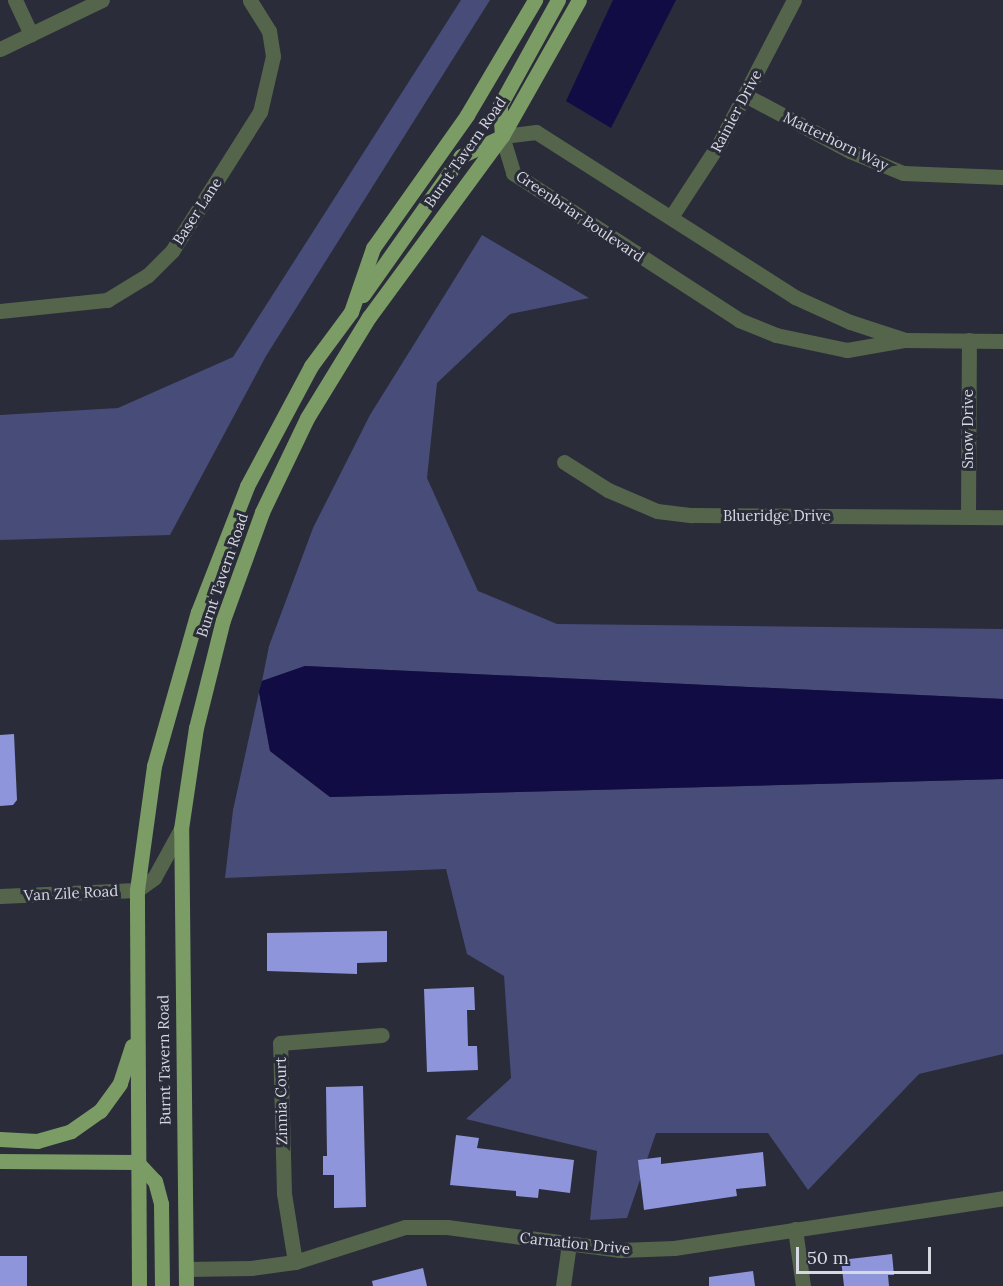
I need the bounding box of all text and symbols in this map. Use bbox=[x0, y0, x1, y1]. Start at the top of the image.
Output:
street label: Rainier Drive bbox=[707, 67, 765, 155]
street label: Burnt Tavern Road bbox=[420, 94, 510, 210]
street label: Matterhorn Way bbox=[780, 108, 892, 174]
street label: Greenbriar Boulevard bbox=[513, 166, 647, 266]
street label: Baser Lane bbox=[169, 174, 225, 248]
street label: Snow Drive bbox=[959, 389, 977, 469]
street label: Blueridge Drive bbox=[723, 507, 831, 525]
street label: Burnt Tavern Road bbox=[192, 511, 252, 639]
street label: Van Zile Road bbox=[23, 882, 119, 904]
street label: Burnt Tavern Road bbox=[154, 995, 174, 1125]
street label: Zinnia Court bbox=[271, 1057, 291, 1145]
street label: Carnation Drive bbox=[519, 1228, 631, 1258]
scale bar bbox=[799, 1235, 934, 1273]
text: 50 m bbox=[807, 1246, 849, 1269]

